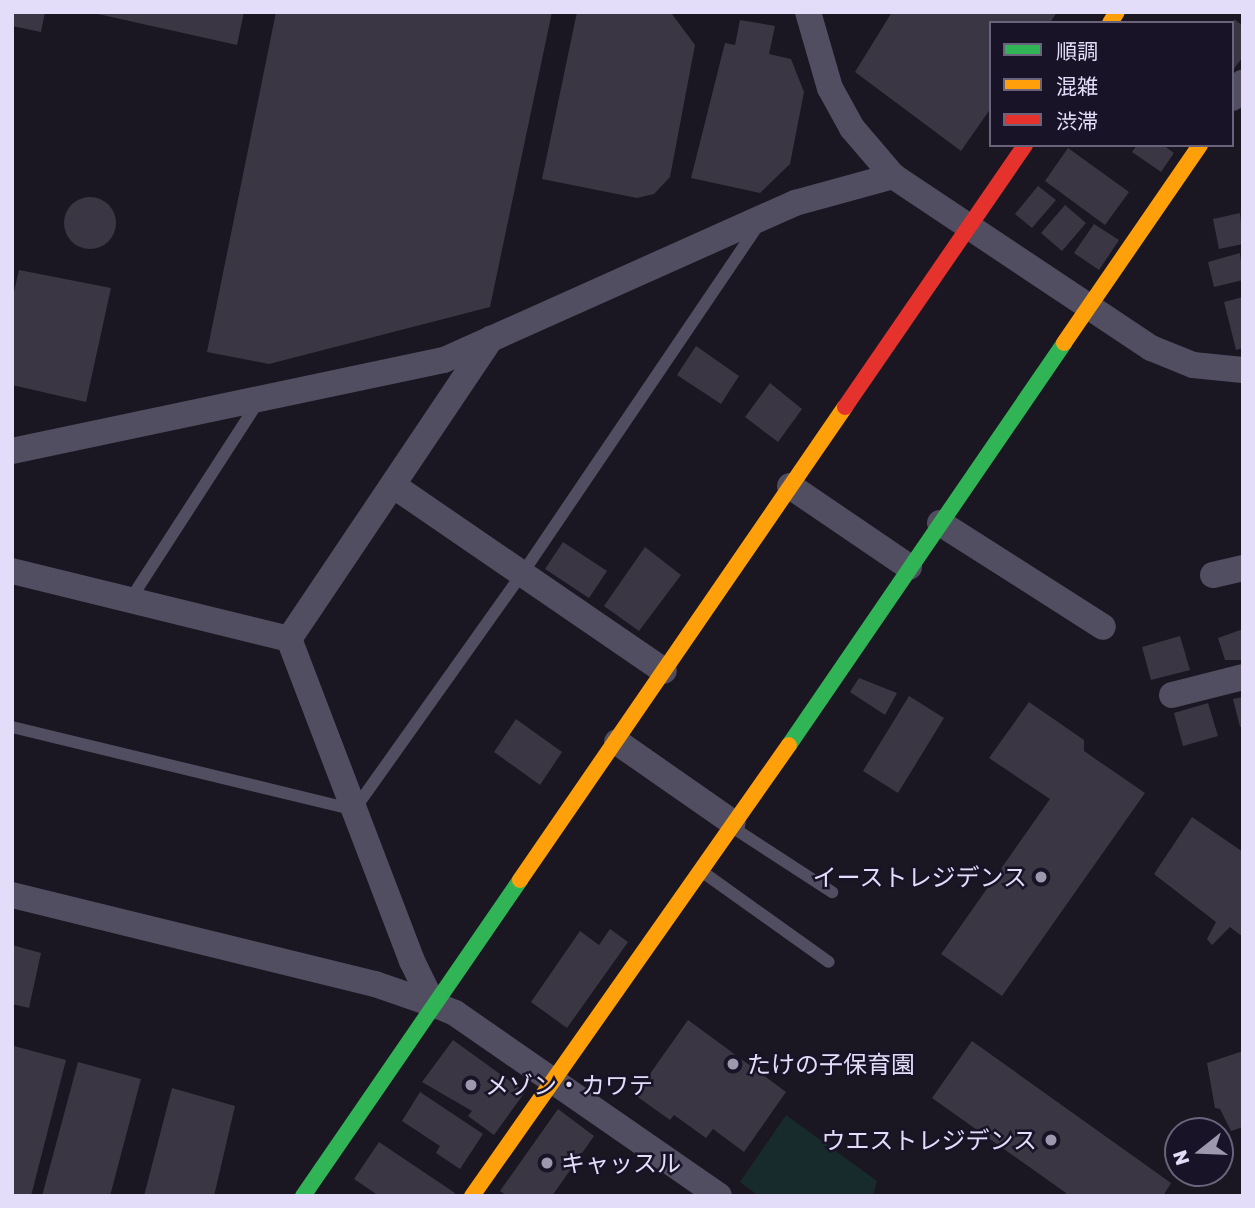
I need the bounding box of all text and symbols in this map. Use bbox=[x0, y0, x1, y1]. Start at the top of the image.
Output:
legend bbox=[989, 21, 1234, 147]
text: 順調 bbox=[1056, 38, 1098, 64]
text: 混雑 bbox=[1056, 73, 1098, 99]
text: 渋滞 bbox=[1056, 108, 1098, 134]
place label: イーストレジデンス bbox=[811, 863, 1027, 891]
marker: イーストレジデンス bbox=[1033, 869, 1049, 885]
place label: たけの子保育園 bbox=[747, 1050, 915, 1078]
marker: たけの子保育園 bbox=[725, 1056, 741, 1072]
place label: メゾン・カワテ bbox=[485, 1071, 653, 1099]
marker: メゾン・カワテ bbox=[463, 1077, 479, 1093]
north arrow bbox=[1164, 1117, 1234, 1187]
place label: ウエストレジデンス bbox=[821, 1126, 1037, 1154]
marker: ウエストレジデンス bbox=[1043, 1132, 1059, 1148]
text: N bbox=[1167, 1148, 1194, 1168]
place label: キャッスル bbox=[561, 1149, 681, 1177]
marker: キャッスル bbox=[539, 1155, 555, 1171]

